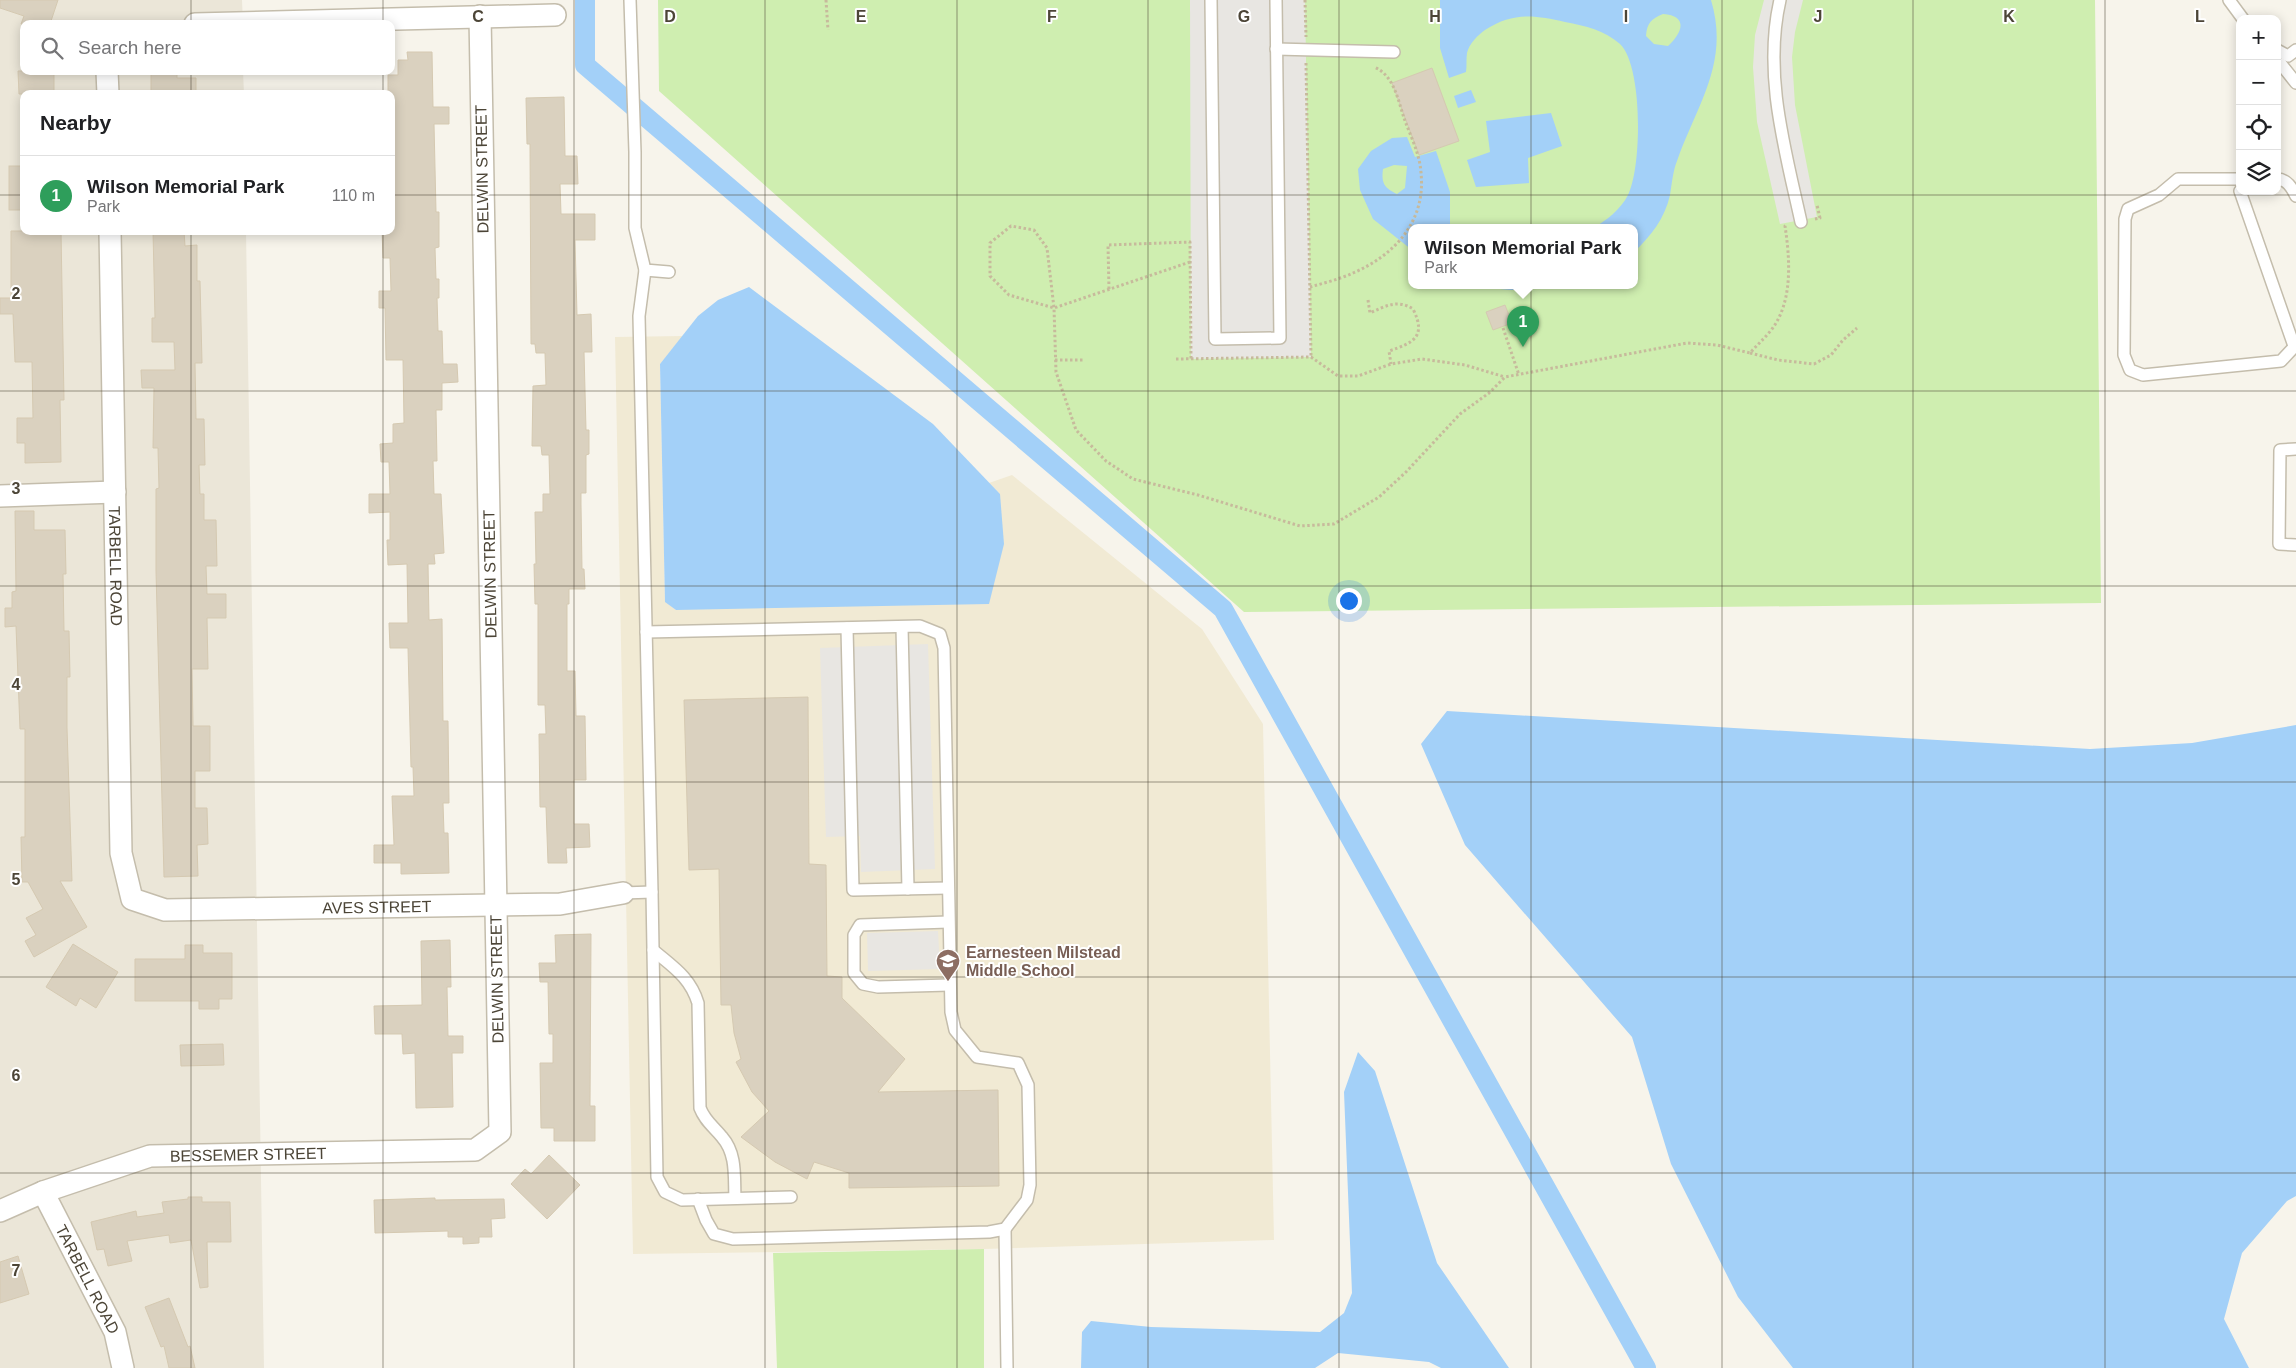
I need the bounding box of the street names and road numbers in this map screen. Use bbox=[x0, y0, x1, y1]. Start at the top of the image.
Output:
street label: DELWIN STREET bbox=[472, 104, 492, 233]
street label: TARBELL ROAD bbox=[106, 506, 125, 626]
street label: DELWIN STREET bbox=[480, 509, 500, 638]
street label: AVES STREET bbox=[322, 897, 432, 916]
street label: DELWIN STREET bbox=[487, 914, 507, 1043]
street label: BESSEMER STREET bbox=[170, 1144, 327, 1164]
street label: TARBELL ROAD bbox=[53, 1222, 123, 1336]

